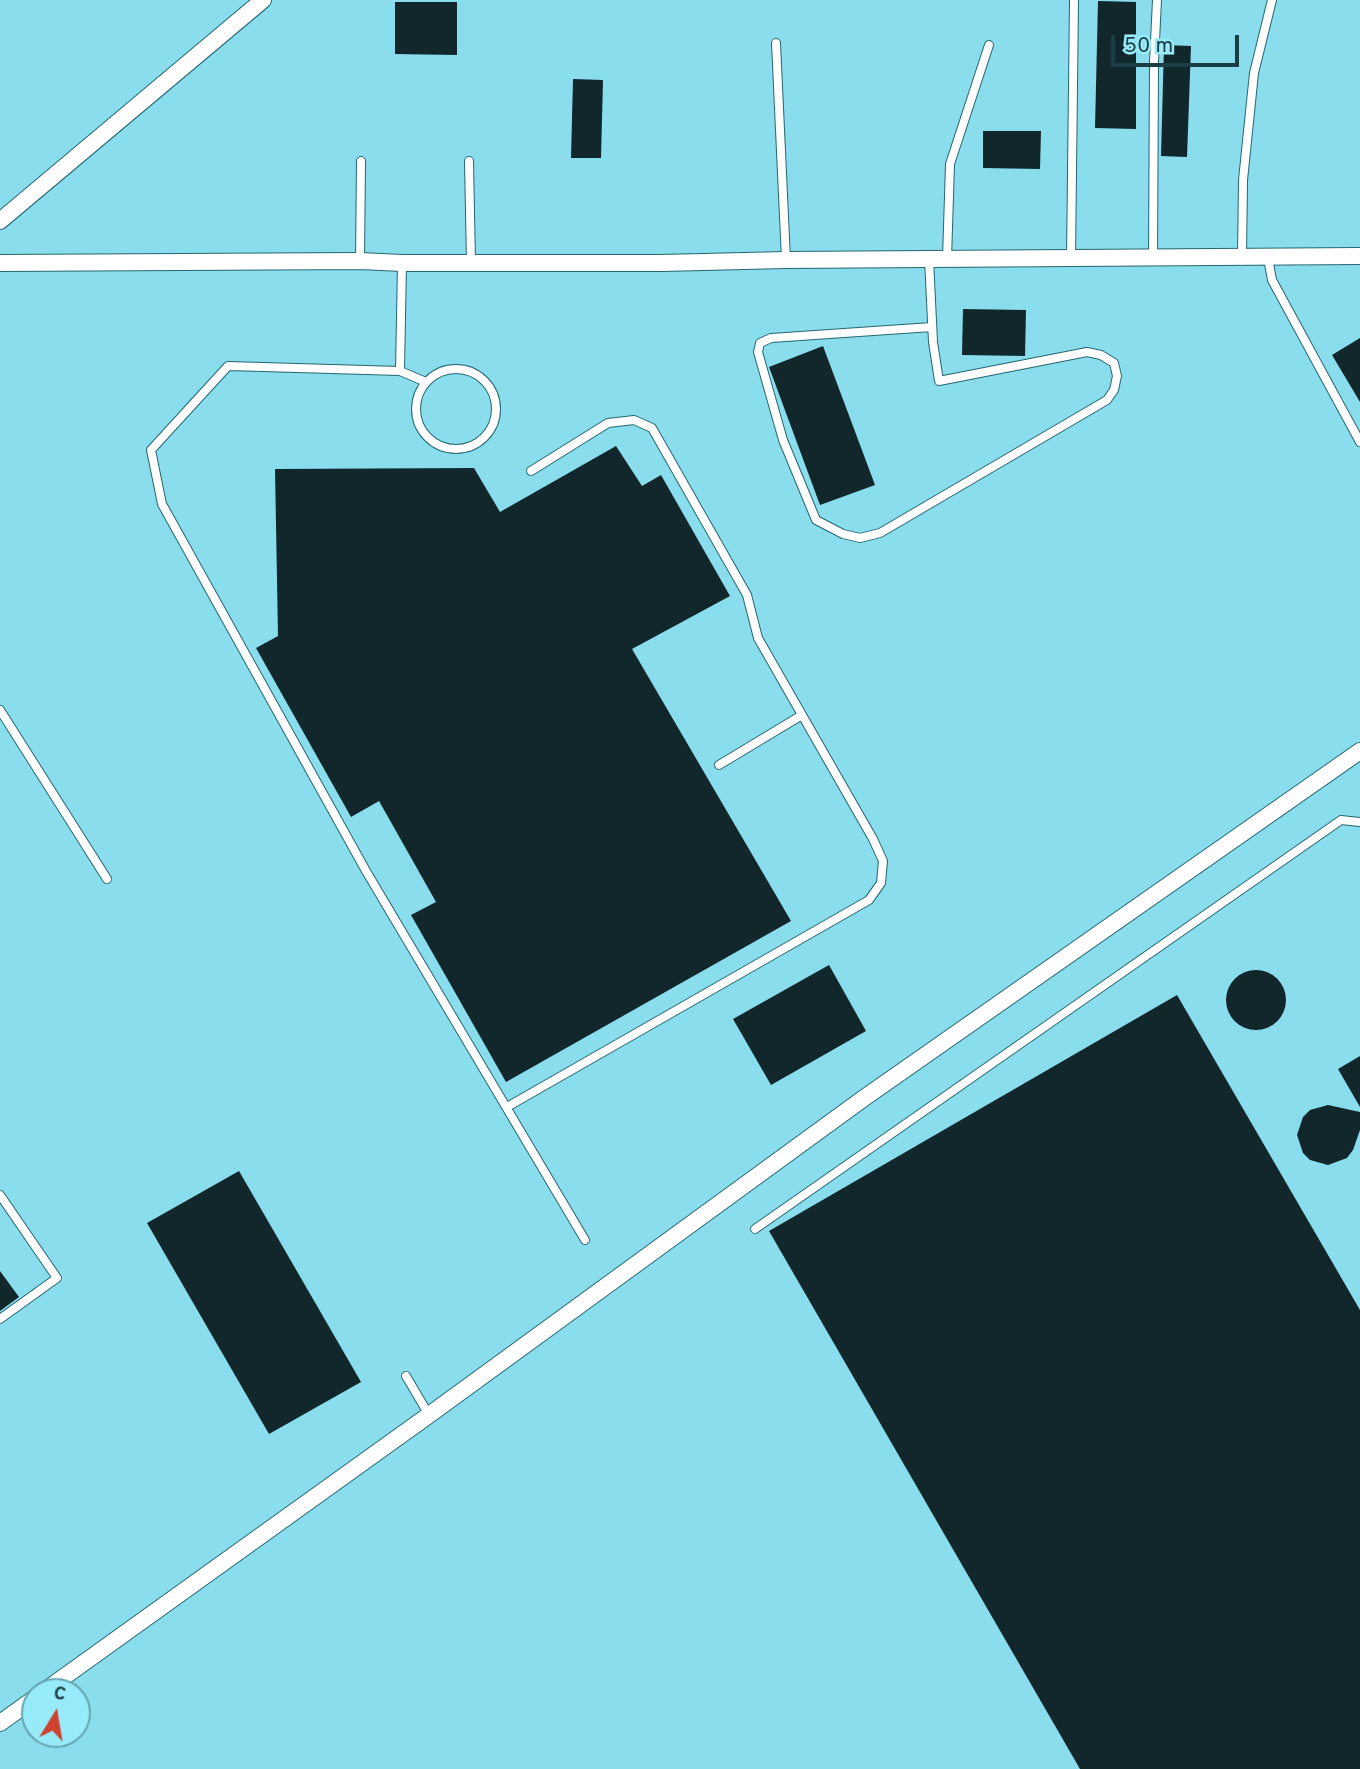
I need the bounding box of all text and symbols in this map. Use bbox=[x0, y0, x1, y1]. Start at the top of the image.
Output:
scale bar bbox=[1115, 21, 1243, 65]
text: 50 m bbox=[1124, 33, 1173, 60]
north arrow bbox=[21, 1678, 91, 1748]
text: С bbox=[51, 1681, 68, 1707]

